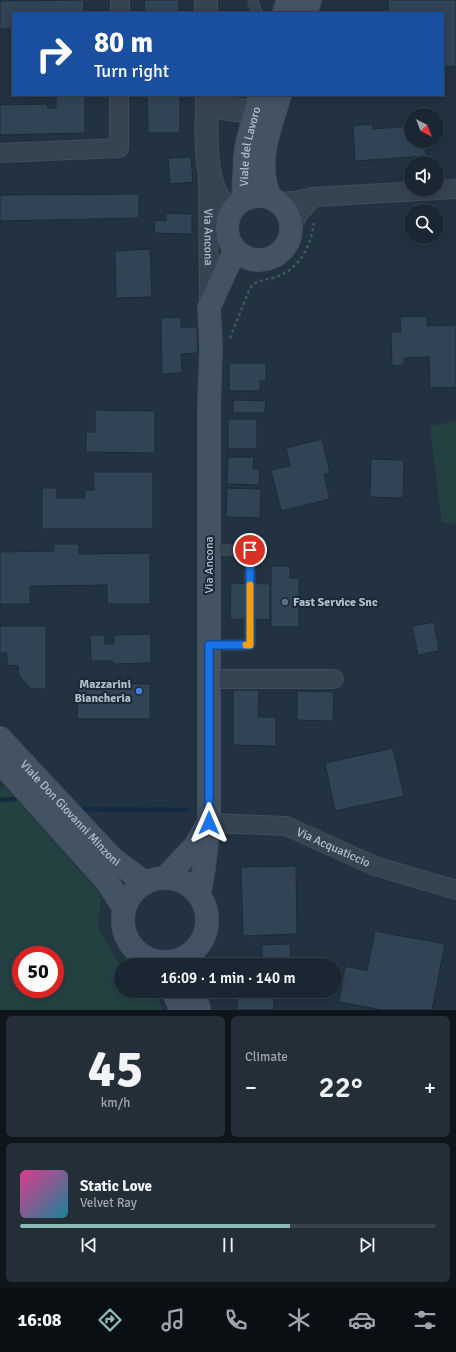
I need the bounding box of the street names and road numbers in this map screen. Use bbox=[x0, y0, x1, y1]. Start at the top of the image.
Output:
street label: Viale del Lavoro bbox=[237, 105, 264, 187]
street label: Via Ancona bbox=[200, 208, 216, 266]
street label: Via Ancona bbox=[202, 536, 217, 594]
street label: Viale Don Giovanni Minzoni bbox=[17, 757, 123, 870]
street label: Via Acquaticcio bbox=[294, 825, 372, 871]

